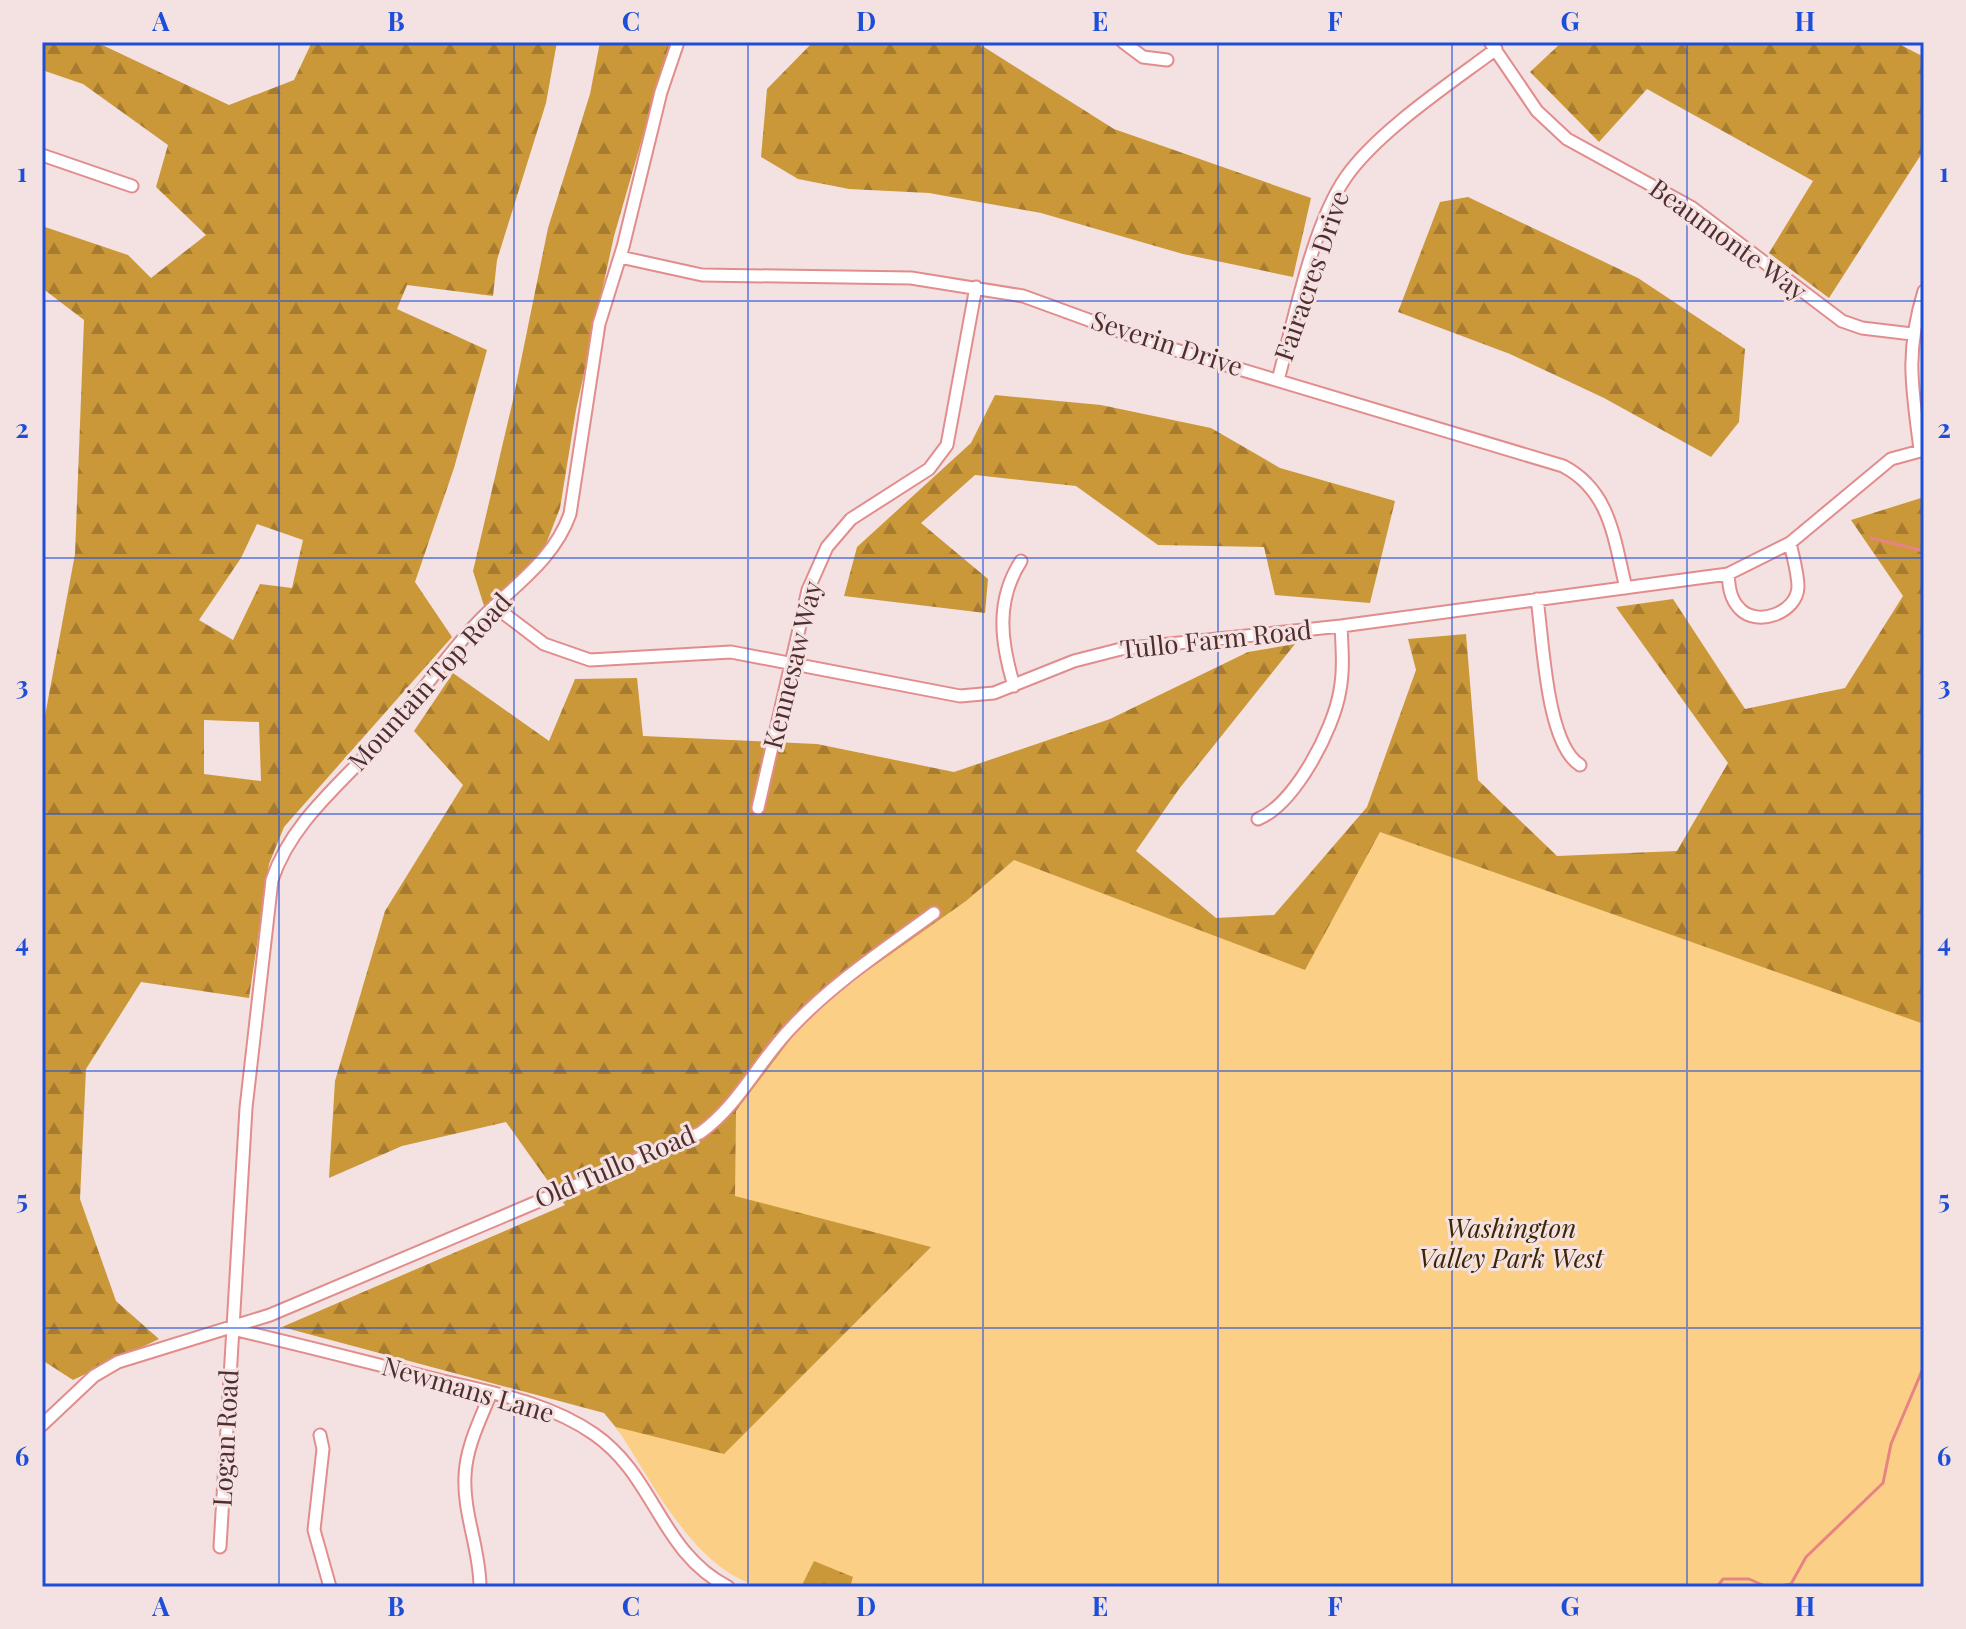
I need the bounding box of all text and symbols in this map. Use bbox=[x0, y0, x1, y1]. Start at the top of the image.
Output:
text: A bbox=[151, 3, 170, 38]
text: B bbox=[387, 3, 405, 38]
text: C bbox=[622, 3, 640, 38]
text: D bbox=[856, 3, 876, 38]
text: E bbox=[1092, 3, 1108, 38]
text: F bbox=[1327, 3, 1343, 38]
text: G bbox=[1560, 3, 1580, 38]
text: H bbox=[1795, 3, 1815, 38]
text: 1 bbox=[17, 154, 27, 189]
text: 1 bbox=[1939, 154, 1949, 189]
street label: Beaumonte Way bbox=[1643, 170, 1815, 308]
street label: Fairacres Drive bbox=[1265, 186, 1356, 365]
street label: Severin Drive bbox=[1087, 302, 1248, 384]
text: 2 bbox=[15, 410, 29, 445]
text: 2 bbox=[1937, 410, 1951, 445]
street label: Kennesaw Way bbox=[754, 577, 829, 752]
street label: Mountain Top Road bbox=[340, 584, 518, 778]
street label: Tullo Farm Road bbox=[1118, 611, 1313, 666]
text: 3 bbox=[16, 667, 28, 702]
text: 3 bbox=[1938, 667, 1950, 702]
text: 4 bbox=[15, 924, 29, 959]
text: 4 bbox=[1937, 924, 1951, 959]
street label: Old Tullo Road bbox=[529, 1116, 700, 1215]
text: 5 bbox=[16, 1181, 28, 1216]
text: 5 bbox=[1938, 1181, 1950, 1216]
park label: Washington Valley Park West bbox=[1418, 1210, 1605, 1275]
street label: Newmans Lane bbox=[378, 1347, 559, 1430]
street label: Logan Road bbox=[203, 1369, 246, 1507]
text: 6 bbox=[15, 1438, 29, 1473]
text: 6 bbox=[1937, 1438, 1951, 1473]
text: A bbox=[151, 1588, 170, 1623]
text: B bbox=[387, 1588, 405, 1623]
text: C bbox=[622, 1588, 640, 1623]
text: D bbox=[856, 1588, 876, 1623]
text: E bbox=[1092, 1588, 1108, 1623]
text: F bbox=[1327, 1588, 1343, 1623]
text: G bbox=[1560, 1588, 1580, 1623]
text: H bbox=[1795, 1588, 1815, 1623]

